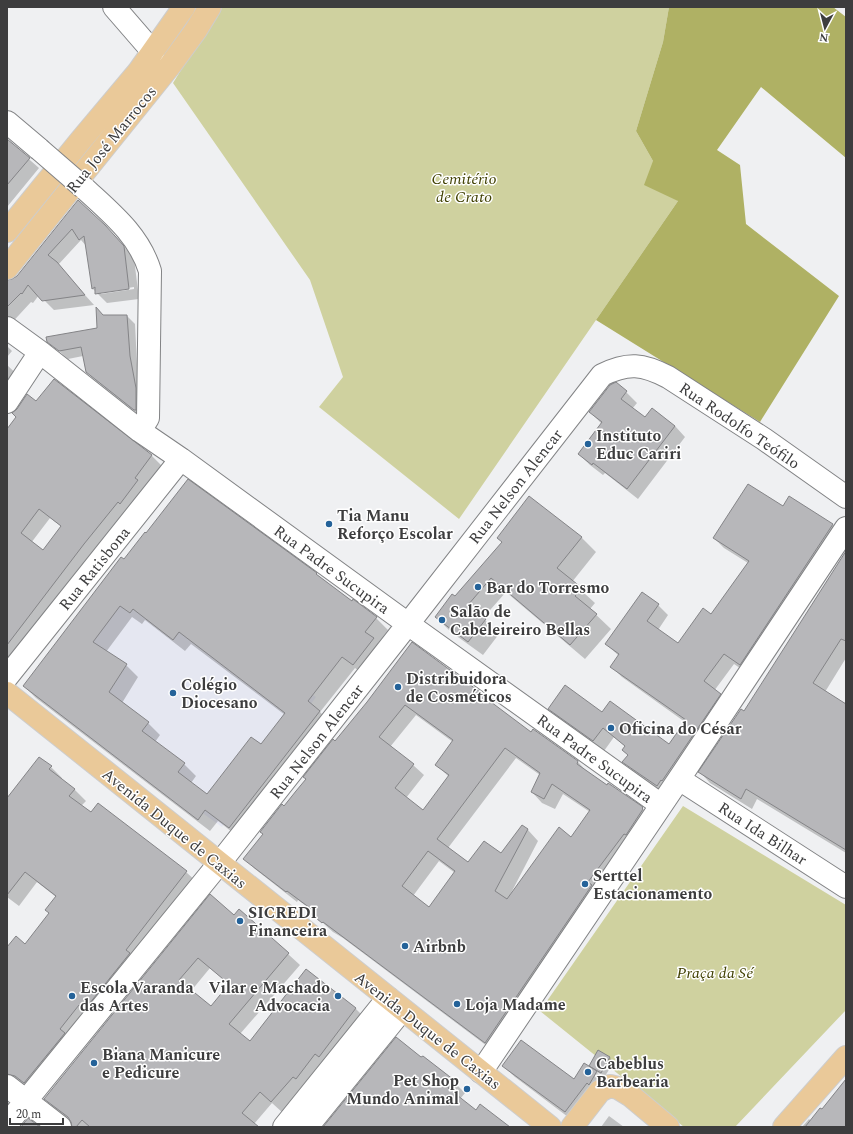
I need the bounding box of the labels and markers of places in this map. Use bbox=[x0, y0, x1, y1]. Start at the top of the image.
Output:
place label: Instituto Educ Cariri bbox=[596, 424, 681, 466]
marker: Instituto Educ Cariri bbox=[583, 439, 593, 449]
place label: Tia Manu Reforço Escolar bbox=[337, 504, 453, 546]
marker: Tia Manu Reforço Escolar bbox=[324, 519, 334, 529]
place label: Bar do Torresmo bbox=[486, 576, 610, 600]
marker: Bar do Torresmo bbox=[473, 582, 483, 592]
place label: Salão de Cabeleireiro Bellas bbox=[450, 600, 590, 642]
marker: Salão de Cabeleireiro Bellas bbox=[437, 615, 447, 625]
place label: Distribuidora de Cosméticos bbox=[406, 667, 512, 709]
place label: Colégio Diocesano bbox=[181, 673, 258, 715]
marker: Distribuidora de Cosméticos bbox=[393, 682, 403, 692]
marker: Colégio Diocesano bbox=[168, 688, 178, 698]
place label: Oficina do César bbox=[619, 717, 742, 741]
marker: Oficina do César bbox=[606, 723, 616, 733]
place label: Serttel Estacionamento bbox=[593, 864, 712, 906]
marker: Serttel Estacionamento bbox=[580, 879, 590, 889]
place label: SICREDI Financeira bbox=[248, 901, 328, 943]
marker: SICREDI Financeira bbox=[235, 916, 245, 926]
place label: Airbnb bbox=[413, 935, 466, 959]
marker: Airbnb bbox=[400, 941, 410, 951]
place label: Escola Varanda das Artes bbox=[80, 976, 194, 1018]
place label: Vilar e Machado Advocacia bbox=[209, 976, 331, 1018]
marker: Escola Varanda das Artes bbox=[67, 991, 77, 1001]
marker: Vilar e Machado Advocacia bbox=[333, 991, 343, 1001]
place label: Loja Madame bbox=[465, 993, 566, 1017]
marker: Loja Madame bbox=[452, 999, 462, 1009]
place label: Biana Manicure e Pedicure bbox=[102, 1043, 220, 1085]
place label: Cabeblus Barbearia bbox=[596, 1052, 669, 1094]
marker: Biana Manicure e Pedicure bbox=[89, 1058, 99, 1068]
marker: Cabeblus Barbearia bbox=[583, 1067, 593, 1077]
place label: Pet Shop Mundo Animal bbox=[346, 1069, 459, 1111]
marker: Pet Shop Mundo Animal bbox=[462, 1084, 472, 1094]

